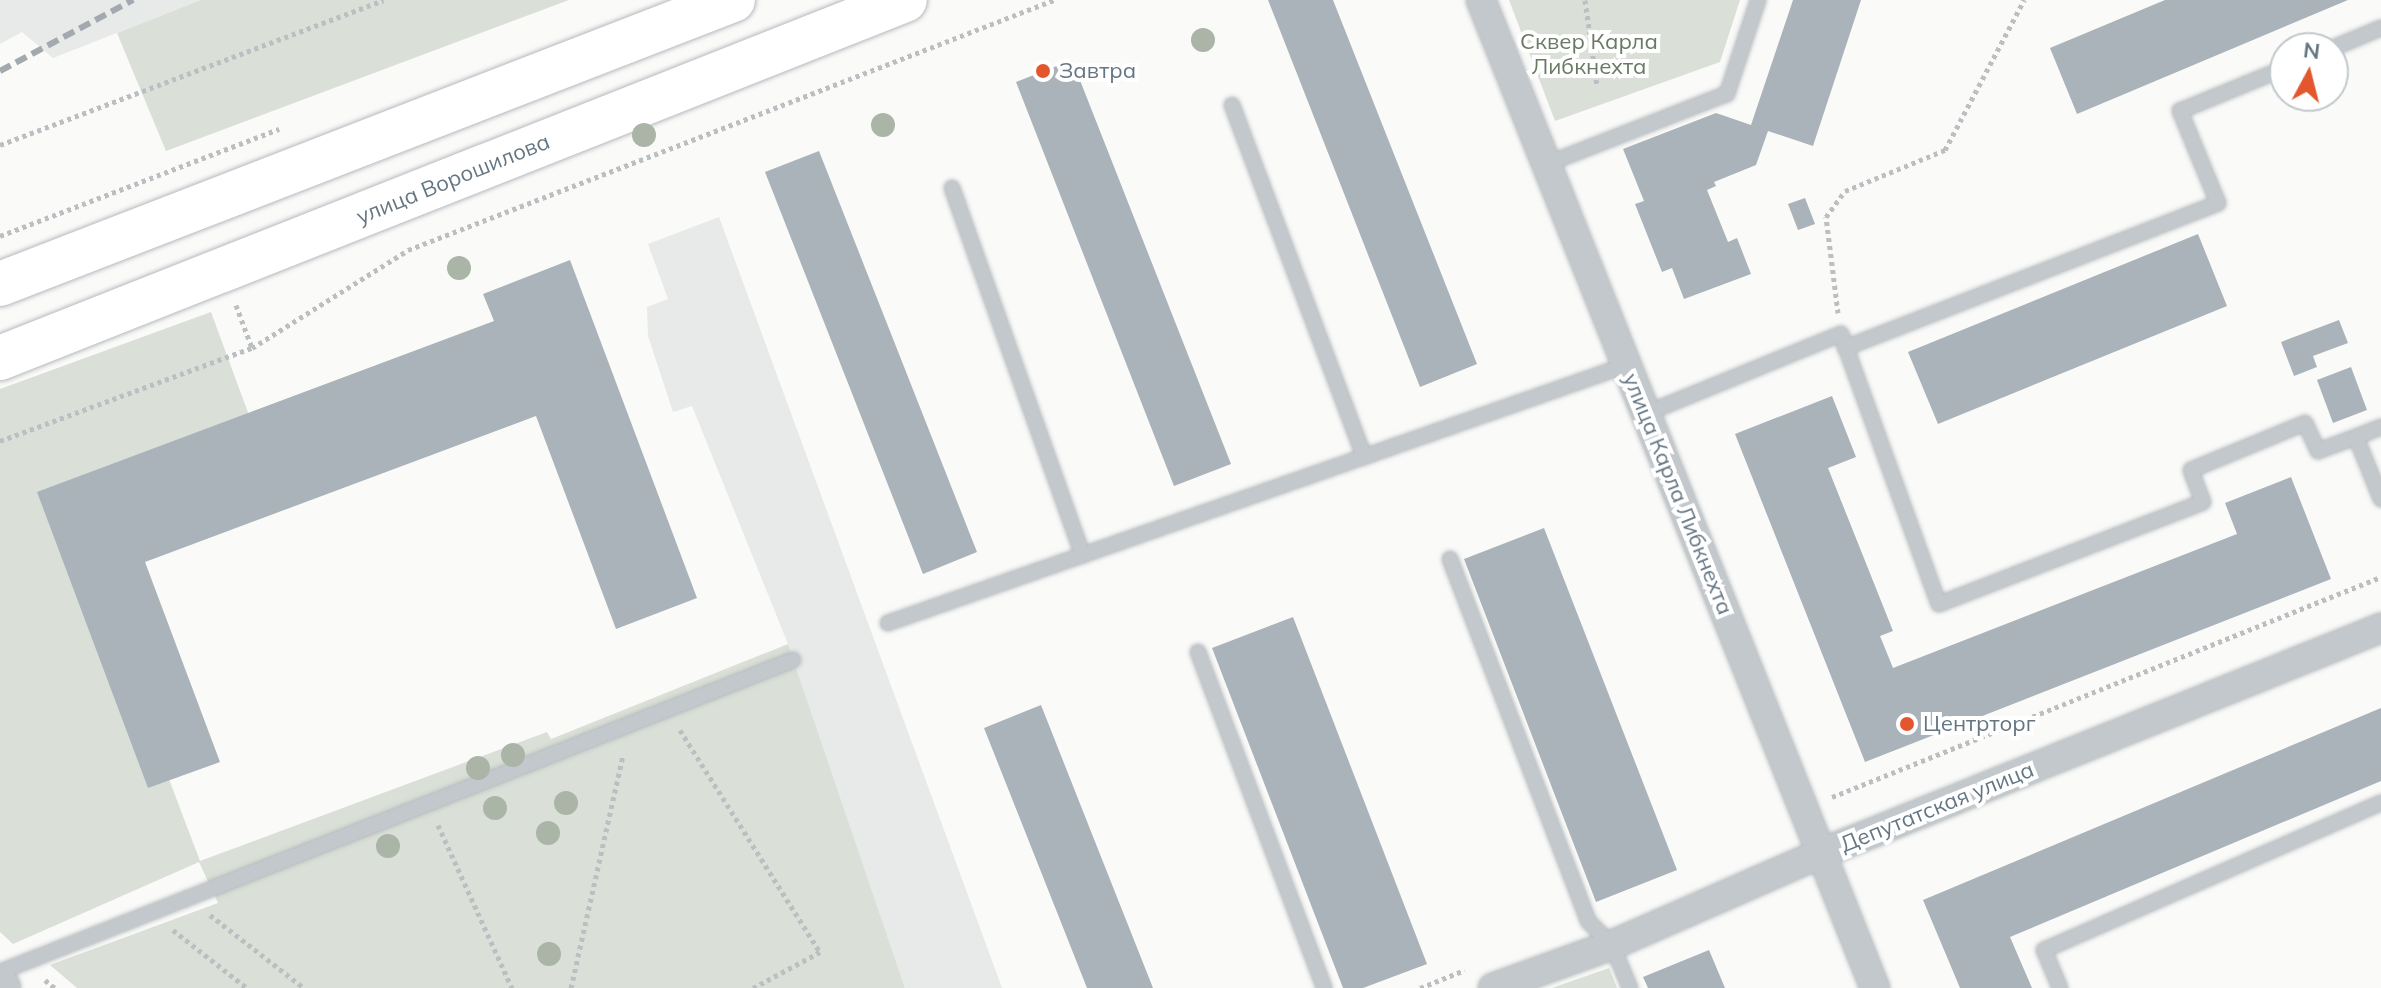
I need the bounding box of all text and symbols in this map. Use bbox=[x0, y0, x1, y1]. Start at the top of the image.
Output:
park label: Сквер Карла Либкнехта bbox=[1520, 28, 1658, 80]
north arrow bbox=[2269, 32, 2349, 112]
text: N bbox=[2302, 35, 2322, 65]
place label: Завтра bbox=[1059, 58, 1136, 84]
marker: Завтра bbox=[1034, 62, 1052, 80]
street label: улица Ворошилова bbox=[352, 128, 554, 230]
street label: улица Карла Либкнехта bbox=[1617, 369, 1739, 619]
place label: Центрторг bbox=[1923, 711, 2035, 737]
marker: Центрторг bbox=[1898, 715, 1916, 733]
street label: Депутатская улица bbox=[1836, 756, 2038, 858]

